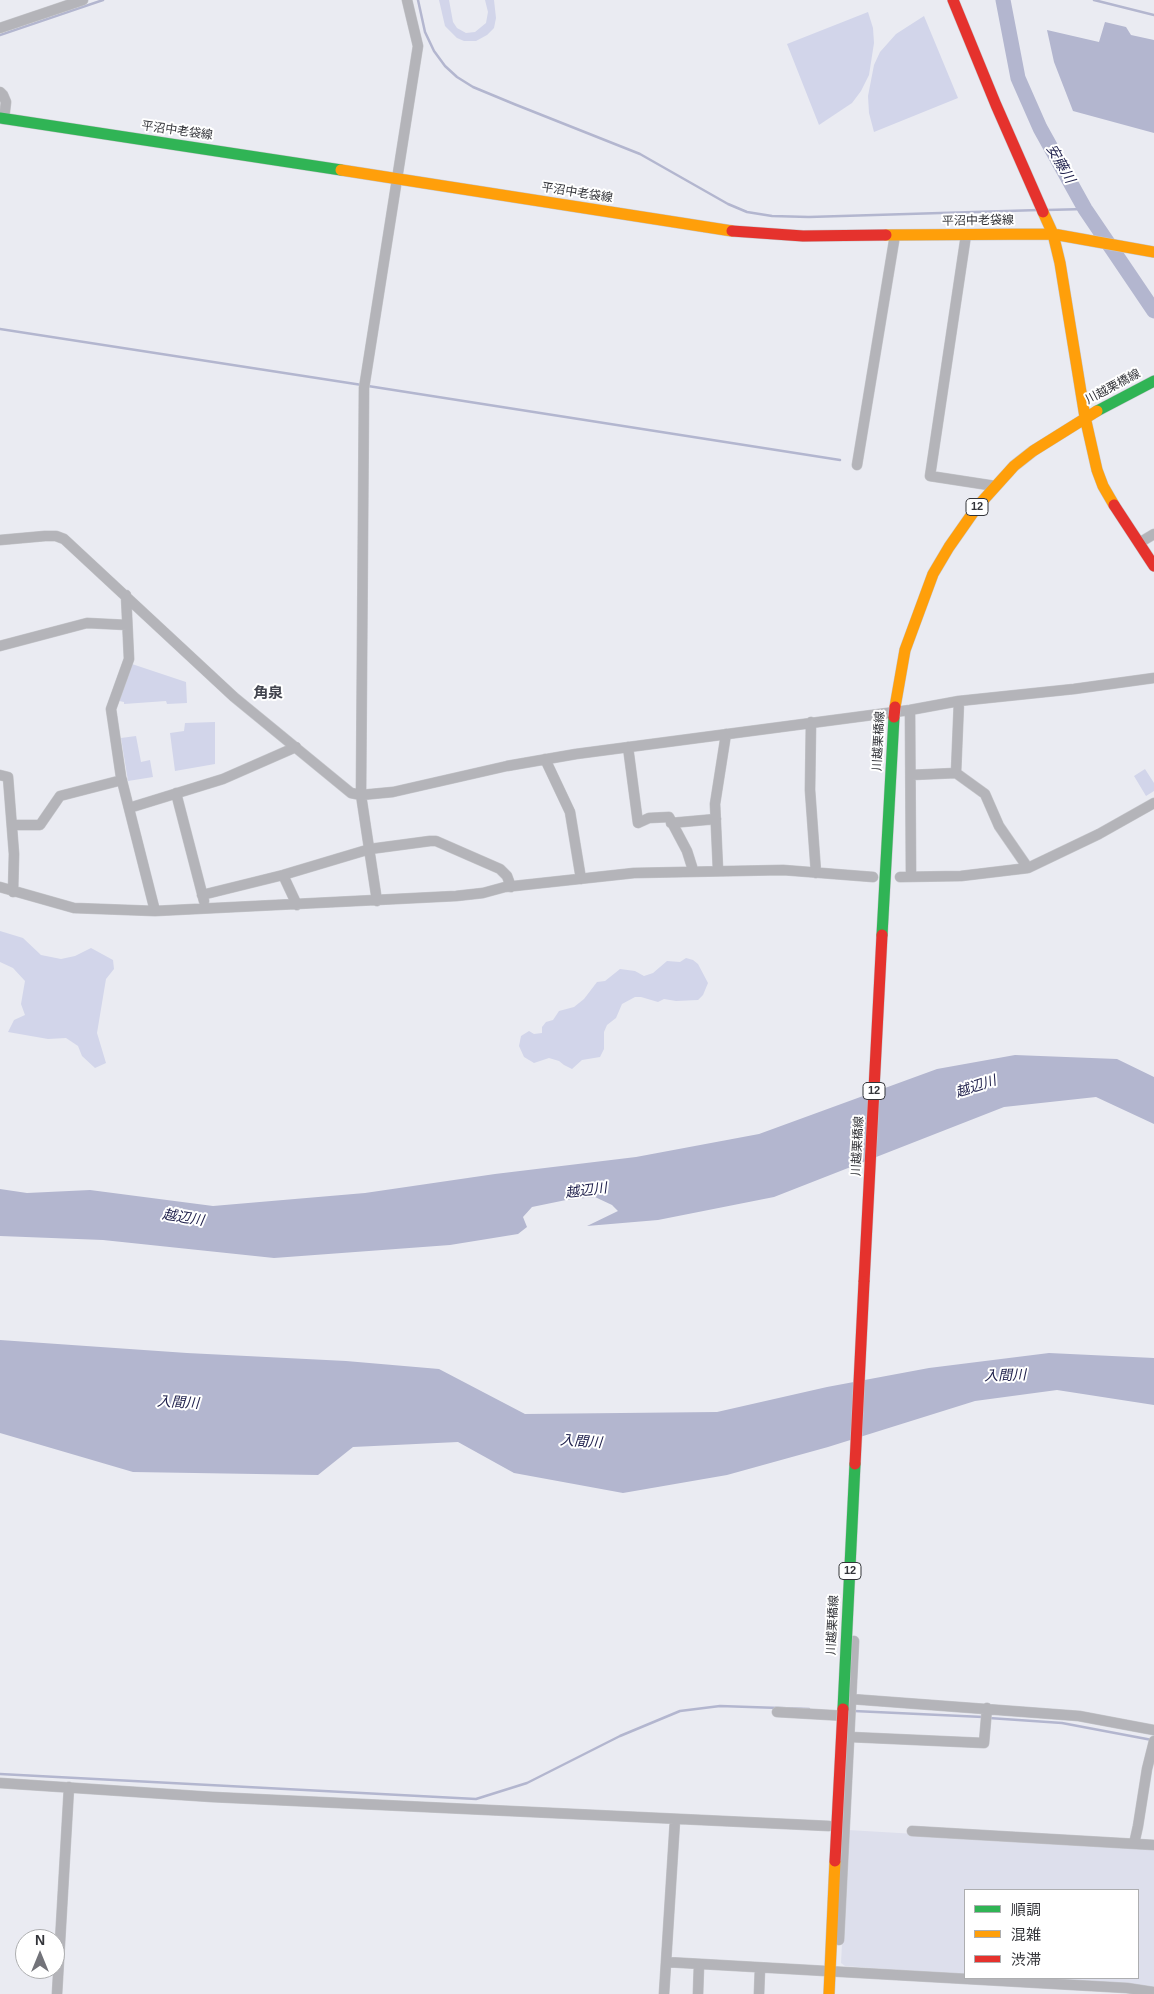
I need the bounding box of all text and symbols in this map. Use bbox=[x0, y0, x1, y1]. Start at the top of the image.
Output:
street label: 平沼中老袋線 bbox=[140, 119, 214, 143]
water label: 安藤川 bbox=[1042, 142, 1078, 186]
street label: 平沼中老袋線 bbox=[540, 180, 614, 206]
street label: 平沼中老袋線 bbox=[942, 213, 1014, 229]
street label: 川越栗橋線 bbox=[1083, 367, 1143, 407]
road number: 12 bbox=[966, 498, 988, 516]
district label: 角泉 bbox=[253, 685, 283, 703]
street label: 川越栗橋線 bbox=[870, 711, 888, 771]
water label: 越辺川 bbox=[953, 1073, 999, 1101]
road number: 12 bbox=[863, 1082, 885, 1100]
street label: 川越栗橋線 bbox=[849, 1116, 867, 1176]
water label: 越辺川 bbox=[564, 1180, 608, 1202]
water label: 越辺川 bbox=[161, 1206, 205, 1230]
water label: 入間川 bbox=[984, 1367, 1026, 1385]
water label: 入間川 bbox=[157, 1394, 199, 1412]
water label: 入間川 bbox=[559, 1432, 603, 1452]
road number: 12 bbox=[839, 1562, 861, 1580]
street label: 川越栗橋線 bbox=[824, 1595, 842, 1655]
legend bbox=[964, 1889, 1139, 1979]
text: 順調 bbox=[1011, 1901, 1041, 1918]
text: 混雑 bbox=[1011, 1926, 1041, 1943]
north arrow bbox=[15, 1929, 65, 1979]
text: N bbox=[35, 1932, 45, 1948]
text: 渋滞 bbox=[1011, 1951, 1041, 1968]

